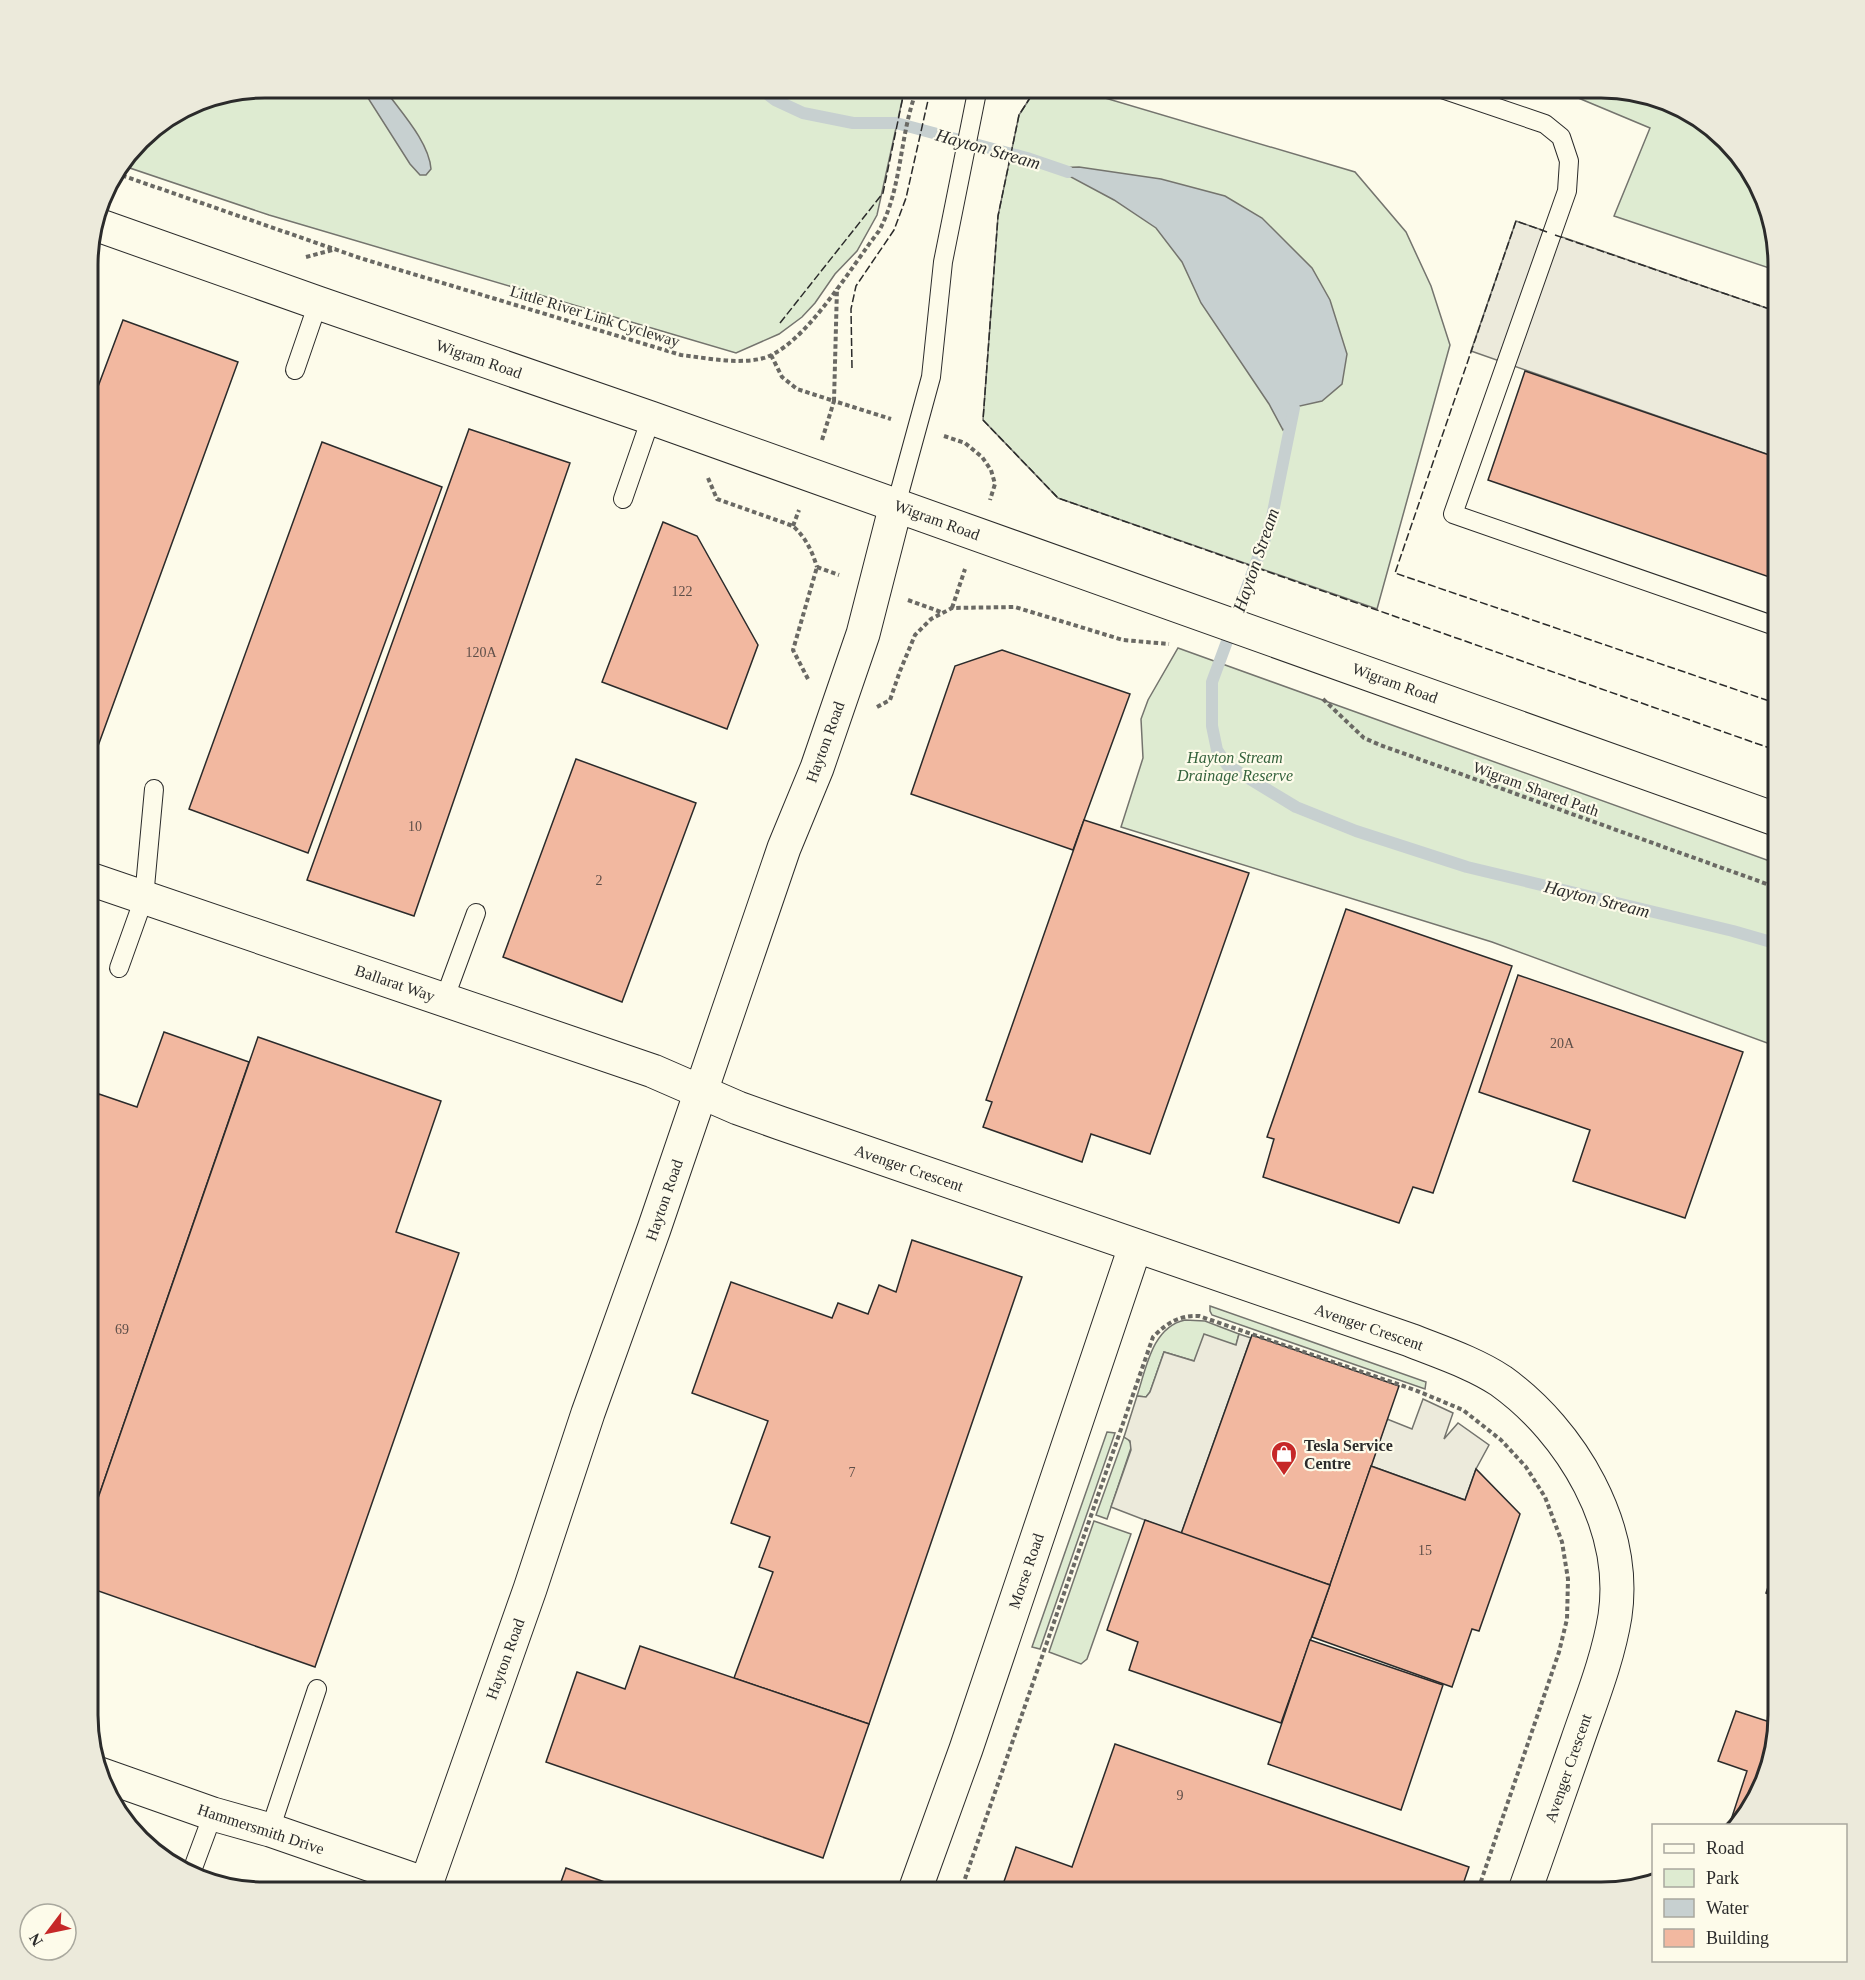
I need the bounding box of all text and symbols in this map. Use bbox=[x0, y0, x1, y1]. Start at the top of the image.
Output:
water label: Hayton Stream bbox=[932, 124, 1043, 173]
street label: Little River Link Cycleway bbox=[508, 282, 682, 351]
street label: Wigram Road bbox=[434, 336, 524, 383]
street label: Wigram Road bbox=[892, 497, 982, 544]
water label: Hayton Stream bbox=[1229, 506, 1283, 615]
house number: 122 bbox=[672, 584, 693, 599]
house number: 120A bbox=[465, 645, 497, 660]
street label: Wigram Road bbox=[1350, 660, 1440, 707]
street label: Hayton Road bbox=[802, 699, 848, 785]
park label: Hayton Stream Drainage Reserve bbox=[1176, 749, 1293, 785]
street label: Wigram Shared Path bbox=[1470, 758, 1601, 821]
house number: 10 bbox=[408, 819, 422, 834]
house number: 2 bbox=[596, 873, 603, 888]
water label: Hayton Stream bbox=[1541, 876, 1652, 922]
street label: Ballarat Way bbox=[353, 961, 437, 1006]
house number: 20A bbox=[1550, 1036, 1575, 1051]
street label: Avenger Crescent bbox=[852, 1141, 966, 1196]
street label: Hayton Road bbox=[642, 1157, 687, 1243]
street label: Avenger Crescent bbox=[1312, 1300, 1426, 1355]
house number: 69 bbox=[115, 1322, 129, 1337]
place label: Tesla Service Centre bbox=[1304, 1437, 1393, 1472]
shop icon: Tesla Service Centre bbox=[1269, 1439, 1299, 1477]
house number: 7 bbox=[849, 1465, 856, 1480]
street label: Morse Road bbox=[1005, 1531, 1047, 1611]
house number: 15 bbox=[1418, 1543, 1432, 1558]
street label: Hayton Road bbox=[482, 1616, 528, 1702]
street label: Avenger Crescent bbox=[1541, 1711, 1596, 1825]
house number: 9 bbox=[1177, 1788, 1184, 1803]
street label: Hammersmith Drive bbox=[196, 1801, 326, 1857]
legend bbox=[1652, 1824, 1847, 1962]
text: Road bbox=[1706, 1838, 1744, 1858]
text: Park bbox=[1706, 1868, 1739, 1888]
text: Water bbox=[1706, 1898, 1749, 1918]
north arrow bbox=[18, 1902, 78, 1962]
text: Building bbox=[1706, 1928, 1769, 1948]
text: N bbox=[25, 1930, 46, 1949]

